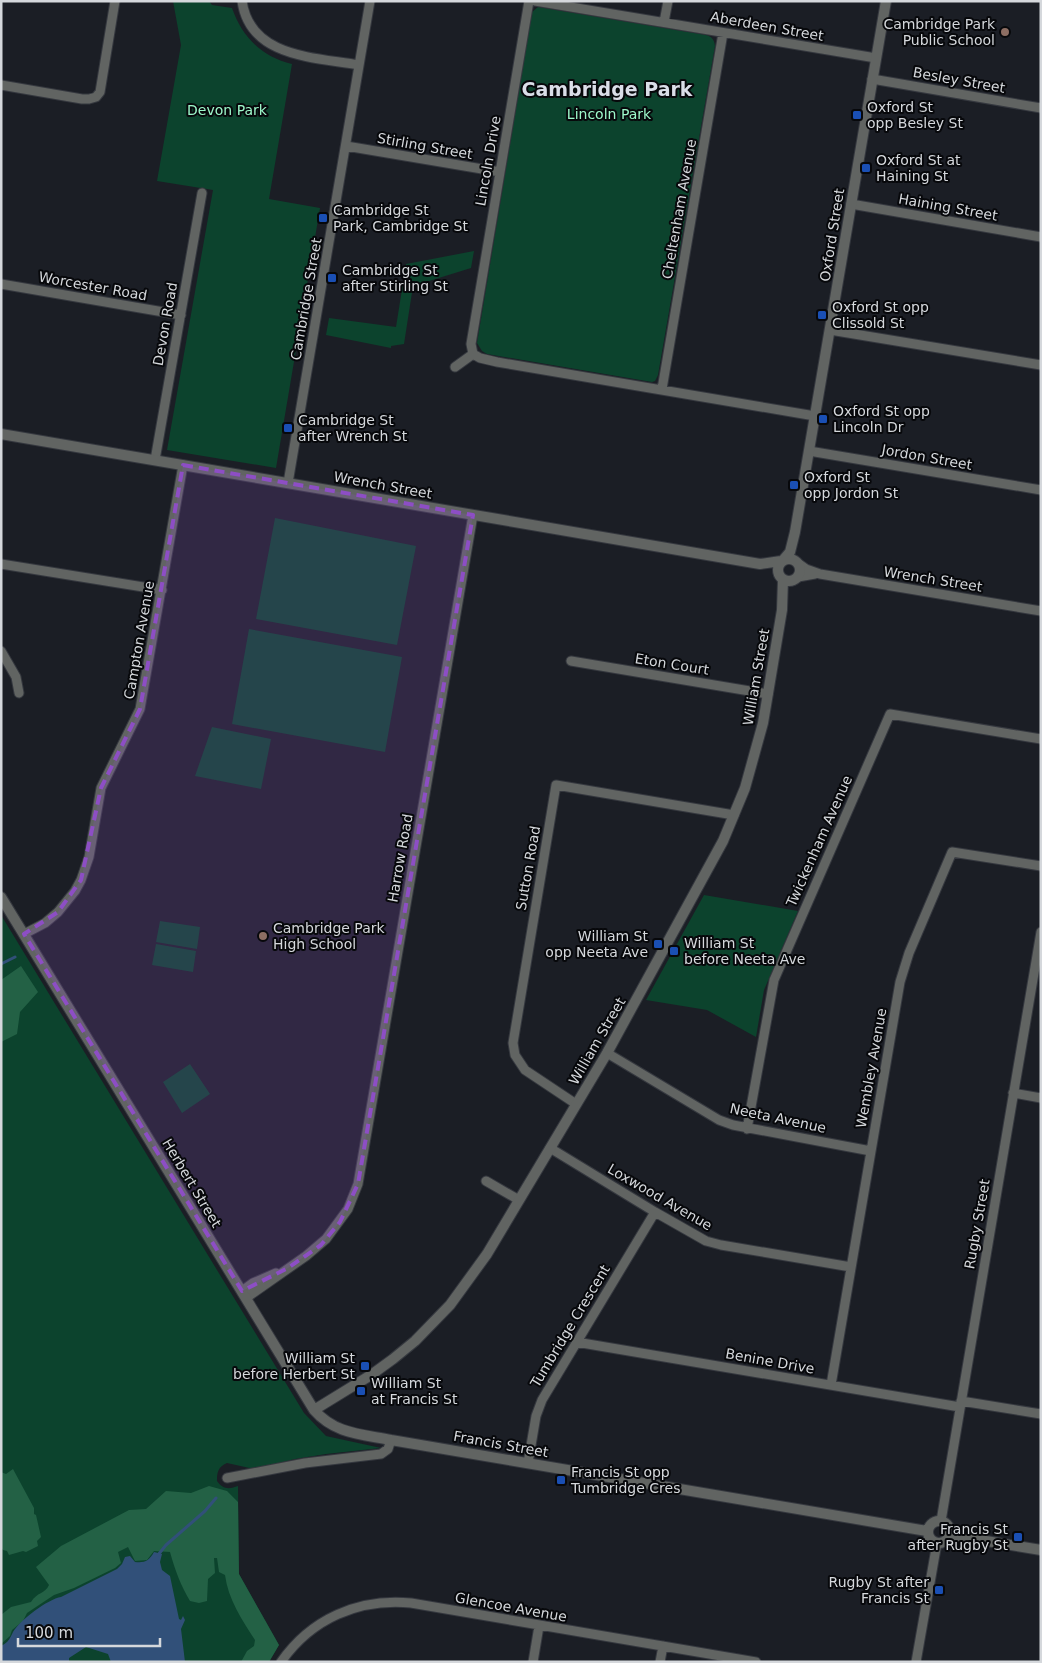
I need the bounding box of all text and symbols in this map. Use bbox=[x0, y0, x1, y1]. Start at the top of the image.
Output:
street label: Aberdeen Street bbox=[709, 8, 825, 44]
place label: Cambridge Park Public School bbox=[883, 16, 996, 48]
marker: Cambridge Park Public School bbox=[999, 26, 1011, 38]
street label: Besley Street bbox=[912, 64, 1007, 96]
district label: Cambridge Park bbox=[522, 78, 693, 100]
place label: Oxford St opp Besley St bbox=[867, 99, 963, 131]
park label: Devon Park bbox=[187, 102, 268, 118]
park label: Lincoln Park bbox=[567, 106, 652, 122]
marker: Oxford St opp Besley St bbox=[851, 109, 863, 121]
street label: Lincoln Drive bbox=[472, 115, 504, 207]
street label: Stirling Street bbox=[376, 130, 474, 162]
street label: Cheltenham Avenue bbox=[659, 138, 699, 280]
place label: Oxford St at Haining St bbox=[876, 152, 961, 184]
marker: Oxford St at Haining St bbox=[860, 162, 872, 174]
street label: Oxford Street bbox=[817, 187, 847, 283]
street label: Haining Street bbox=[897, 190, 999, 224]
place label: Cambridge St Park, Cambridge St bbox=[333, 202, 468, 234]
marker: Cambridge St Park, Cambridge St bbox=[317, 212, 329, 224]
street label: Cambridge Street bbox=[287, 236, 325, 361]
place label: Cambridge St after Stirling St bbox=[342, 262, 448, 294]
street label: Worcester Road bbox=[37, 269, 149, 303]
marker: Cambridge St after Stirling St bbox=[326, 272, 338, 284]
street label: Devon Road bbox=[150, 281, 180, 367]
place label: Oxford St opp Clissold St bbox=[832, 299, 929, 331]
marker: Oxford St opp Clissold St bbox=[816, 309, 828, 321]
place label: Oxford St opp Lincoln Dr bbox=[833, 403, 930, 435]
place label: Cambridge St after Wrench St bbox=[298, 412, 408, 444]
marker: Oxford St opp Lincoln Dr bbox=[817, 413, 829, 425]
marker: Cambridge St after Wrench St bbox=[282, 422, 294, 434]
street label: Jordon Street bbox=[880, 441, 974, 473]
street label: Wrench Street bbox=[333, 468, 434, 502]
place label: Oxford St opp Jordon St bbox=[804, 469, 899, 501]
marker: Oxford St opp Jordon St bbox=[788, 479, 800, 491]
street label: Wrench Street bbox=[883, 563, 984, 595]
street label: Campton Avenue bbox=[121, 579, 157, 701]
street label: William Street bbox=[740, 627, 773, 727]
street label: Eton Court bbox=[634, 650, 711, 678]
street label: Twickenham Avenue bbox=[782, 773, 855, 910]
street label: Harrow Road bbox=[384, 812, 416, 904]
street label: Sutton Road bbox=[513, 824, 543, 912]
place label: Cambridge Park High School bbox=[273, 920, 386, 952]
place label: William St opp Neeta Ave bbox=[545, 928, 649, 960]
marker: Cambridge Park High School bbox=[257, 930, 269, 942]
place label: William St before Neeta Ave bbox=[684, 935, 805, 967]
marker: William St opp Neeta Ave bbox=[652, 938, 664, 950]
marker: William St before Neeta Ave bbox=[668, 945, 680, 957]
street label: William Street bbox=[565, 994, 629, 1088]
street label: Wembley Avenue bbox=[853, 1007, 889, 1129]
street label: Neeta Avenue bbox=[728, 1100, 828, 1136]
street label: Herbert Street bbox=[159, 1136, 225, 1231]
street label: Loxwood Avenue bbox=[605, 1161, 715, 1233]
street label: Rugby Street bbox=[961, 1177, 993, 1270]
street label: Tumbridge Crescent bbox=[527, 1261, 613, 1391]
street label: Benine Drive bbox=[724, 1345, 816, 1377]
place label: William St before Herbert St bbox=[233, 1350, 356, 1382]
marker: William St before Herbert St bbox=[359, 1360, 371, 1372]
place label: William St at Francis St bbox=[371, 1375, 458, 1407]
marker: William St at Francis St bbox=[355, 1385, 367, 1397]
street label: Francis Street bbox=[452, 1428, 550, 1460]
place label: Francis St opp Tumbridge Cres bbox=[570, 1464, 680, 1496]
marker: Francis St opp Tumbridge Cres bbox=[555, 1474, 567, 1486]
place label: Francis St after Rugby St bbox=[908, 1521, 1009, 1553]
marker: Francis St after Rugby St bbox=[1012, 1531, 1024, 1543]
place label: Rugby St after Francis St bbox=[829, 1574, 930, 1606]
marker: Rugby St after Francis St bbox=[933, 1584, 945, 1596]
street label: Glencoe Avenue bbox=[454, 1589, 568, 1625]
scale bar bbox=[18, 1616, 160, 1648]
text: 100 m bbox=[25, 1624, 73, 1642]

